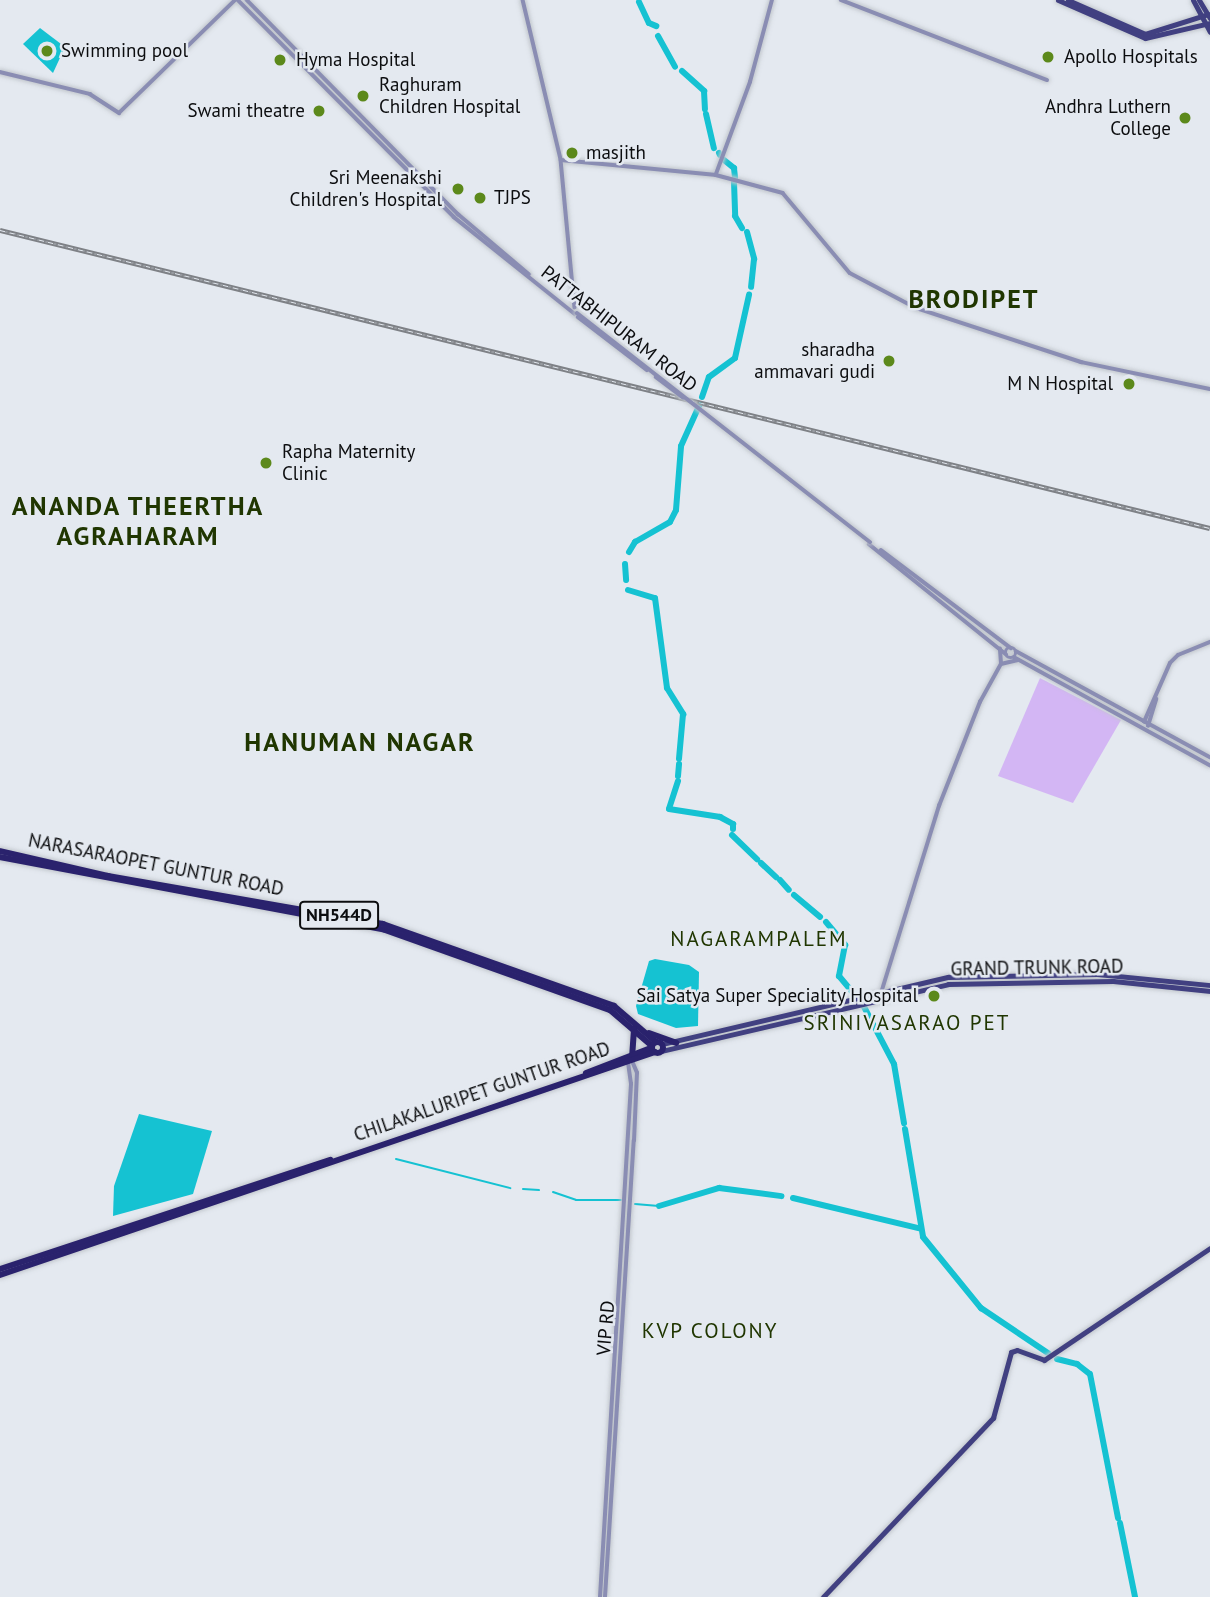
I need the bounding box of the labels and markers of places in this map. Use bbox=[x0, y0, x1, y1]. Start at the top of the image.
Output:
place label: Swimming pool bbox=[61, 40, 188, 62]
marker: Swimming pool bbox=[39, 43, 55, 59]
place label: Apollo Hospitals bbox=[1064, 46, 1198, 68]
marker: Apollo Hospitals bbox=[1038, 47, 1058, 67]
place label: Hyma Hospital bbox=[296, 49, 415, 71]
marker: Hyma Hospital bbox=[270, 50, 290, 70]
place label: Raghuram Children Hospital bbox=[379, 74, 520, 118]
marker: Raghuram Children Hospital bbox=[353, 86, 373, 106]
place label: Andhra Luthern College bbox=[1045, 96, 1171, 140]
place label: Swami theatre bbox=[187, 100, 305, 122]
marker: Swami theatre bbox=[311, 103, 327, 119]
marker: Andhra Luthern College bbox=[1177, 110, 1193, 126]
place label: masjith bbox=[586, 142, 646, 164]
marker: masjith bbox=[564, 145, 580, 161]
place label: Sri Meenakshi Children's Hospital bbox=[290, 167, 442, 211]
marker: Sri Meenakshi Children's Hospital bbox=[448, 179, 468, 199]
place label: TJPS bbox=[494, 187, 531, 209]
marker: TJPS bbox=[472, 190, 488, 206]
place label: sharadha ammavari gudi bbox=[754, 339, 875, 383]
marker: sharadha ammavari gudi bbox=[881, 353, 897, 369]
place label: M N Hospital bbox=[1007, 373, 1113, 395]
marker: M N Hospital bbox=[1119, 374, 1139, 394]
place label: Rapha Maternity Clinic bbox=[282, 441, 415, 485]
marker: Rapha Maternity Clinic bbox=[256, 453, 276, 473]
place label: Sai Satya Super Speciality Hospital bbox=[636, 985, 918, 1007]
marker: Sai Satya Super Speciality Hospital bbox=[924, 986, 944, 1006]

